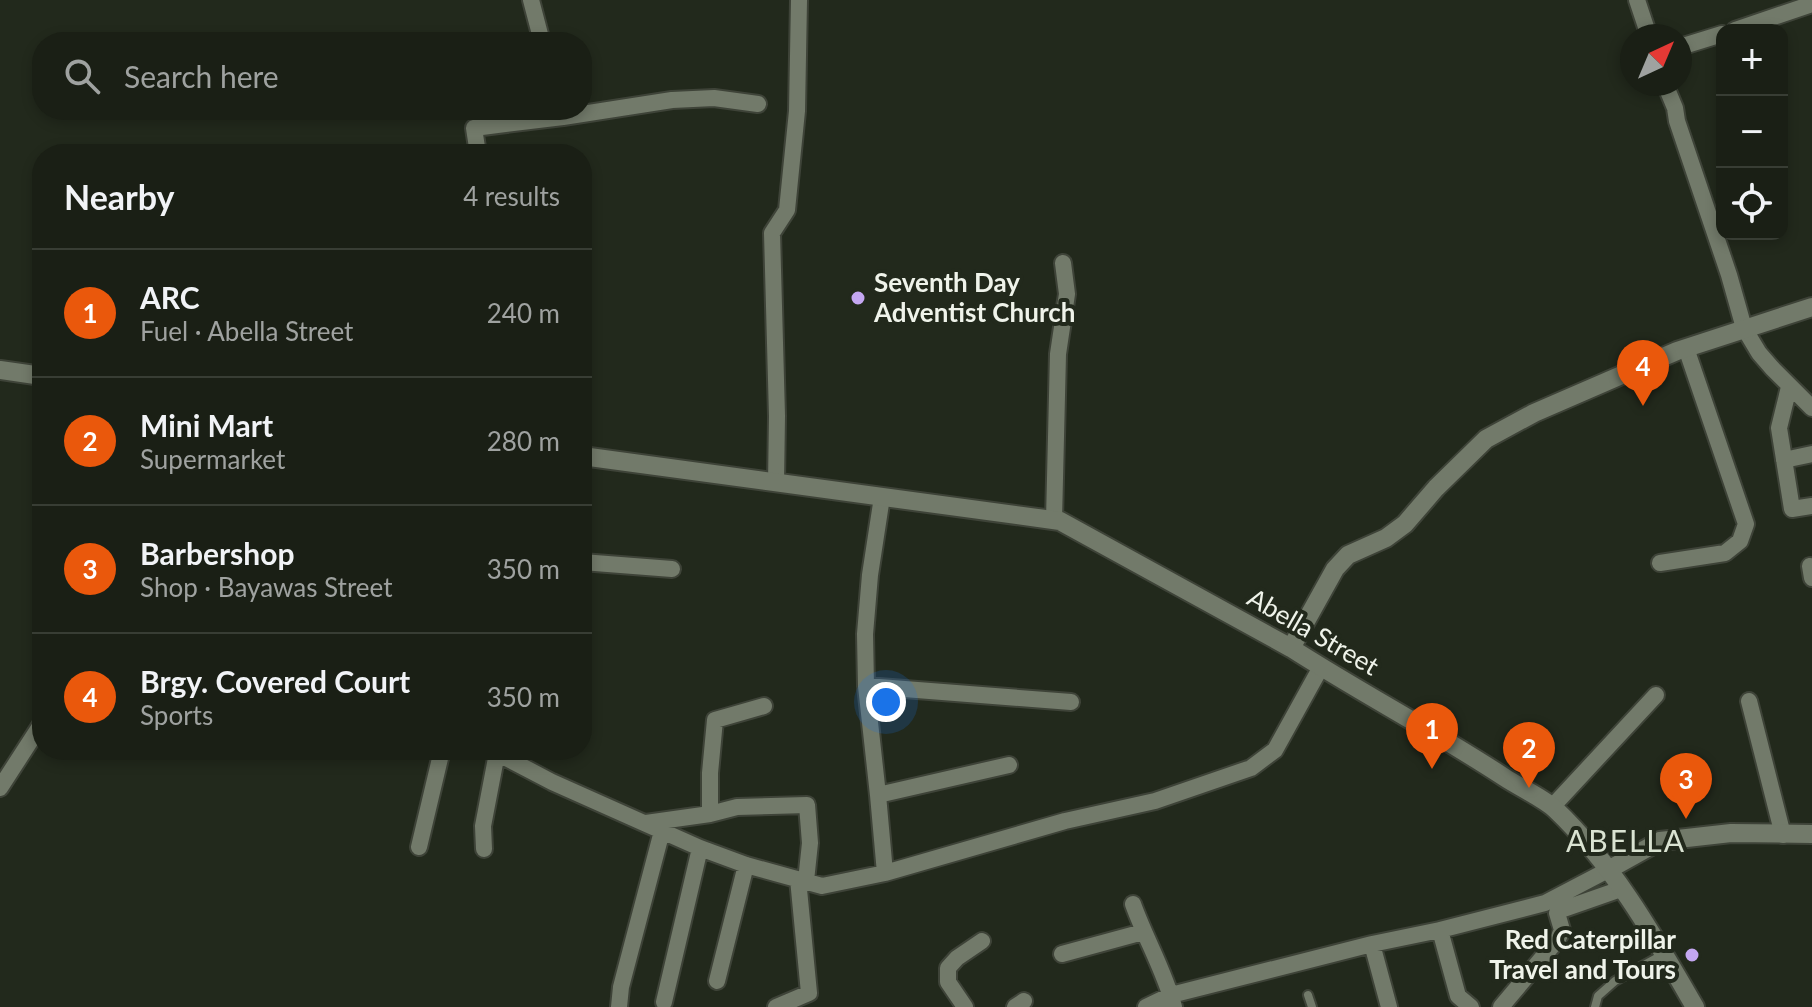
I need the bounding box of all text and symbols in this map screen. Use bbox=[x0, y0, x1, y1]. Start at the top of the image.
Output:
north arrow bbox=[1620, 24, 1692, 96]
map controls bbox=[1716, 24, 1788, 240]
button: + bbox=[1716, 24, 1788, 96]
search box bbox=[32, 32, 592, 120]
icon: search bbox=[60, 54, 104, 98]
text: Search here bbox=[124, 58, 279, 94]
button: − bbox=[1716, 96, 1788, 168]
button: locate bbox=[1716, 168, 1788, 240]
text: Nearby bbox=[64, 176, 175, 217]
text: 4 results bbox=[463, 180, 560, 212]
place label: Seventh Day Adventist Church bbox=[873, 266, 1075, 328]
text: ARC bbox=[140, 279, 200, 315]
marker: Seventh Day Adventist Church bbox=[849, 289, 867, 307]
text: 1 bbox=[82, 297, 98, 329]
text: 240 m bbox=[487, 297, 560, 329]
text: Fuel · Abella Street bbox=[140, 315, 353, 347]
pin: 4 bbox=[1617, 340, 1669, 406]
text: Mini Mart bbox=[140, 407, 273, 443]
text: 2 bbox=[82, 425, 98, 457]
text: 280 m bbox=[487, 425, 560, 457]
text: Supermarket bbox=[140, 443, 285, 475]
text: Barbershop bbox=[140, 535, 295, 571]
text: 3 bbox=[82, 553, 98, 585]
text: 350 m bbox=[487, 553, 560, 585]
text: Shop · Bayawas Street bbox=[140, 571, 393, 603]
street label: Abella Street bbox=[1242, 581, 1385, 682]
text: Brgy. Covered Court bbox=[140, 663, 410, 699]
text: 4 bbox=[82, 681, 98, 713]
text: 350 m bbox=[487, 681, 560, 713]
your location bbox=[866, 682, 906, 722]
text: Sports bbox=[140, 699, 213, 731]
pin: 1 bbox=[1406, 703, 1458, 769]
pin: 2 bbox=[1503, 722, 1555, 788]
pin: 3 bbox=[1660, 753, 1712, 819]
district label: ABELLA bbox=[1566, 822, 1686, 858]
place label: Red Caterpillar Travel and Tours bbox=[1489, 923, 1676, 985]
marker: Red Caterpillar Travel and Tours bbox=[1683, 946, 1701, 964]

